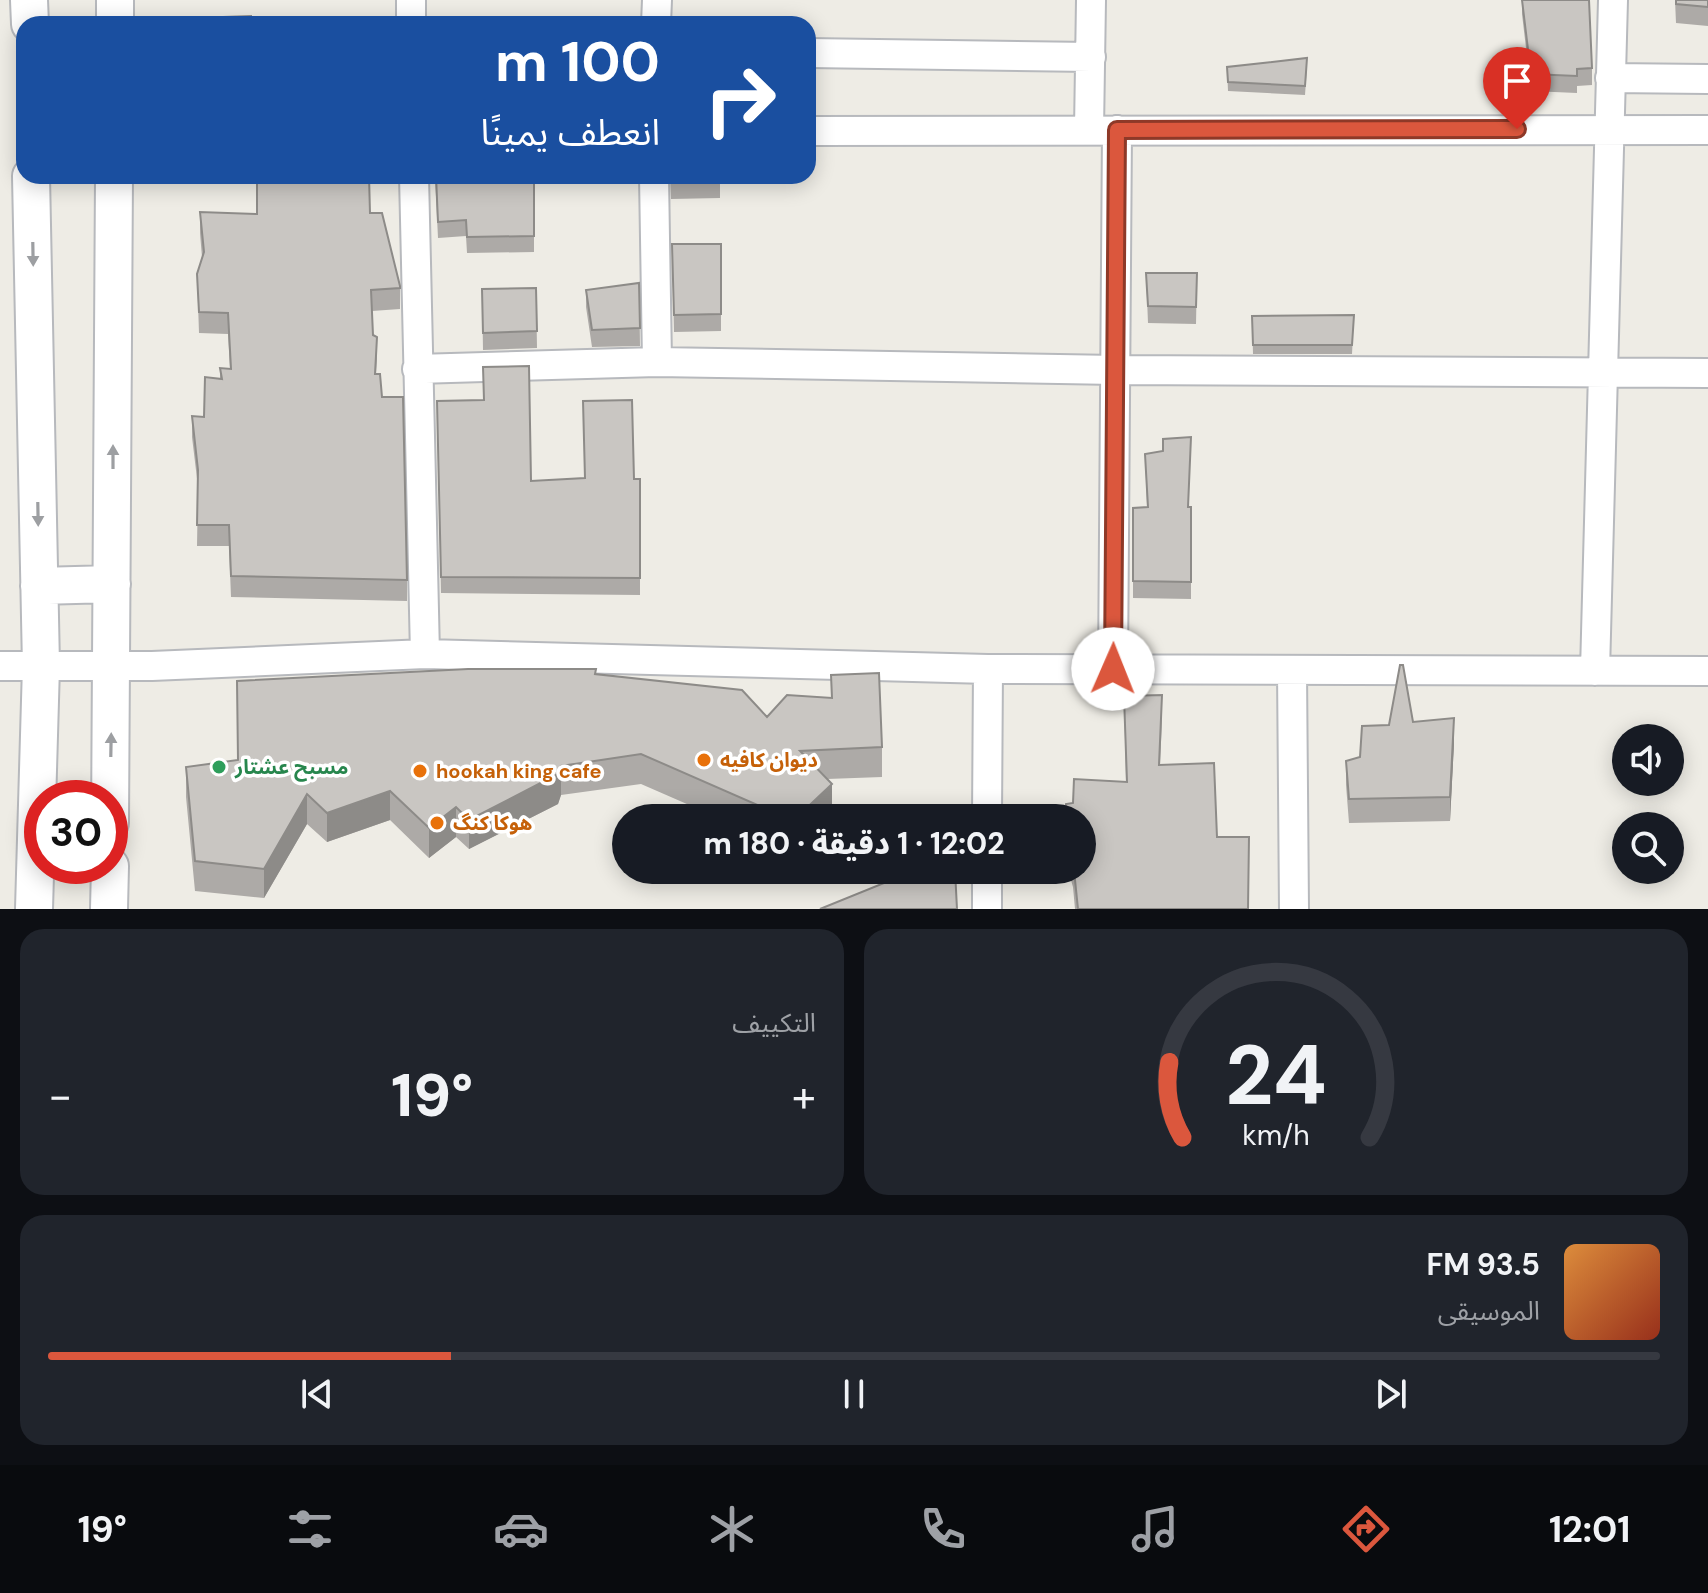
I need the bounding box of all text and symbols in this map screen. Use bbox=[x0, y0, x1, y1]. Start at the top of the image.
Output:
text: 100 m bbox=[495, 25, 660, 98]
pin bbox=[1483, 47, 1551, 129]
icon: right bbox=[688, 48, 792, 152]
icon: arrive bbox=[1495, 59, 1539, 103]
text: انعطف يمينًا bbox=[481, 109, 660, 156]
one-way arrow bbox=[27, 242, 39, 267]
one-way arrow bbox=[107, 444, 119, 469]
one-way arrow bbox=[32, 502, 44, 527]
position arrow bbox=[1071, 627, 1155, 711]
map controls bbox=[1612, 724, 1684, 884]
button: sound bbox=[1612, 724, 1684, 796]
one-way arrow bbox=[105, 732, 117, 757]
place label: ديوان كافيه bbox=[720, 747, 818, 773]
marker: ديوان كافيه bbox=[695, 751, 713, 769]
place label: مسبح عشتار bbox=[234, 754, 348, 782]
marker: مسبح عشتار bbox=[210, 758, 228, 776]
place label: hookah king cafe bbox=[436, 758, 602, 784]
marker: hookah king cafe bbox=[411, 762, 429, 780]
speed limit sign: 30 bbox=[24, 780, 128, 884]
place label: هوكا كنگ bbox=[453, 810, 532, 836]
button: search bbox=[1612, 812, 1684, 884]
marker: هوكا كنگ bbox=[428, 814, 446, 832]
text: 12:02 · 1 دقيقة · 180 m bbox=[704, 824, 1005, 863]
text: التكييف bbox=[732, 1006, 816, 1040]
text: 24 bbox=[1225, 1021, 1327, 1130]
text: 19° bbox=[391, 1056, 473, 1135]
text: − bbox=[48, 1067, 72, 1125]
text: + bbox=[792, 1067, 816, 1125]
text: km/h bbox=[1242, 1117, 1310, 1154]
text: 93.5 FM bbox=[1427, 1245, 1540, 1284]
text: الموسيقى bbox=[1438, 1294, 1540, 1328]
icon: previous bbox=[295, 1372, 339, 1416]
icon: pause bbox=[832, 1372, 876, 1416]
icon: next bbox=[1369, 1372, 1413, 1416]
icon: filters bbox=[282, 1501, 338, 1557]
icon: car bbox=[493, 1501, 549, 1557]
icon: climate bbox=[704, 1501, 760, 1557]
icon: phone bbox=[915, 1501, 971, 1557]
icon: music bbox=[1127, 1501, 1183, 1557]
icon: directions bbox=[1338, 1501, 1394, 1557]
text: 19° bbox=[78, 1506, 127, 1553]
text: 12:01 bbox=[1549, 1506, 1630, 1553]

